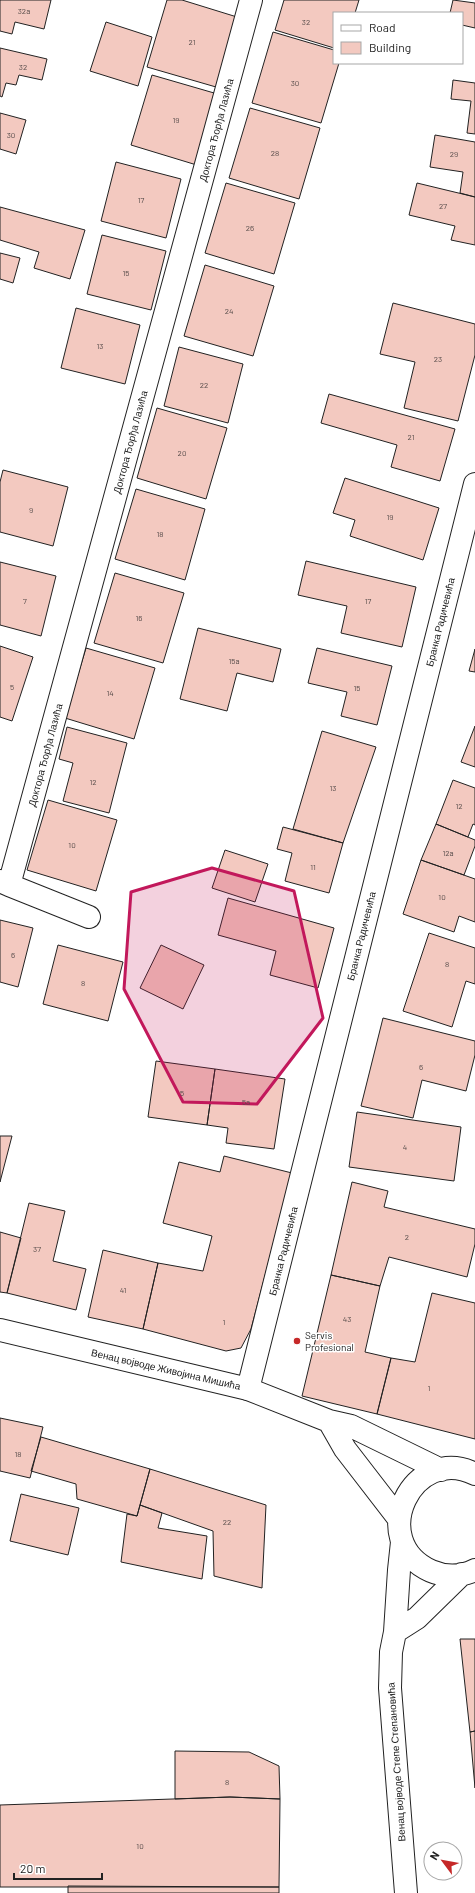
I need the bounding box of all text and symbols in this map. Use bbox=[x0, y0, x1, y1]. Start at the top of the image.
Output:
house number: 32a bbox=[18, 6, 30, 16]
legend bbox=[333, 12, 463, 64]
house number: 32 bbox=[302, 17, 310, 27]
text: Road bbox=[369, 20, 396, 34]
house number: 21 bbox=[189, 37, 196, 47]
text: Building bbox=[369, 40, 411, 54]
house number: 32 bbox=[19, 62, 27, 72]
street label: Доктора Ђорђа Лазића bbox=[196, 77, 236, 183]
house number: 30 bbox=[291, 78, 299, 88]
house number: 19 bbox=[173, 115, 179, 125]
house number: 30 bbox=[7, 130, 15, 140]
house number: 28 bbox=[271, 148, 279, 158]
house number: 29 bbox=[450, 149, 458, 159]
house number: 17 bbox=[138, 195, 145, 205]
house number: 27 bbox=[439, 201, 447, 211]
house number: 26 bbox=[246, 223, 254, 233]
house number: 15 bbox=[123, 268, 129, 278]
house number: 24 bbox=[225, 306, 233, 316]
house number: 13 bbox=[97, 341, 103, 351]
house number: 23 bbox=[434, 354, 442, 364]
house number: 22 bbox=[200, 380, 208, 390]
street label: Доктора Ђорђа Лазића bbox=[110, 389, 150, 495]
house number: 21 bbox=[408, 432, 415, 442]
house number: 20 bbox=[178, 448, 186, 458]
house number: 9 bbox=[29, 505, 33, 515]
house number: 19 bbox=[387, 512, 393, 522]
house number: 18 bbox=[157, 529, 163, 539]
street label: Бранка Радичевића bbox=[423, 576, 457, 668]
house number: 7 bbox=[23, 596, 27, 606]
house number: 17 bbox=[365, 596, 372, 606]
house number: 16 bbox=[136, 613, 142, 623]
house number: 15a bbox=[229, 656, 240, 666]
house number: 5 bbox=[10, 682, 14, 692]
house number: 15 bbox=[354, 683, 360, 693]
house number: 14 bbox=[106, 688, 114, 698]
street label: Доктора Ђорђа Лазића bbox=[25, 702, 65, 808]
house number: 12 bbox=[89, 777, 97, 787]
house number: 13 bbox=[330, 783, 336, 793]
house number: 12 bbox=[455, 801, 463, 811]
house number: 10 bbox=[68, 840, 76, 850]
house number: 12a bbox=[442, 848, 454, 858]
house number: 11 bbox=[310, 862, 316, 872]
street label: Бранка Радичевића bbox=[344, 890, 378, 982]
house number: 10 bbox=[438, 892, 446, 902]
house number: 6 bbox=[11, 950, 15, 960]
house number: 8 bbox=[445, 959, 449, 969]
house number: 8 bbox=[81, 978, 85, 988]
house number: 6 bbox=[419, 1062, 423, 1072]
house number: 5 bbox=[180, 1088, 184, 1098]
house number: 5a bbox=[242, 1097, 250, 1107]
house number: 4 bbox=[403, 1142, 407, 1152]
street label: Бранка Радичевића bbox=[266, 1205, 300, 1297]
house number: 2 bbox=[405, 1232, 409, 1242]
house number: 37 bbox=[33, 1244, 41, 1254]
house number: 41 bbox=[120, 1285, 126, 1295]
house number: 43 bbox=[343, 1314, 351, 1324]
house number: 1 bbox=[223, 1317, 226, 1327]
place label: Servis Profesional bbox=[305, 1329, 354, 1353]
marker: Servis Profesional bbox=[292, 1336, 302, 1346]
street label: Венац војводе Живојина Мишића bbox=[90, 1346, 242, 1392]
house number: 1 bbox=[428, 1383, 431, 1393]
house number: 18 bbox=[15, 1449, 21, 1459]
house number: 22 bbox=[223, 1517, 231, 1527]
street label: Венац војводе Степе Степановића bbox=[384, 1682, 408, 1842]
house number: 8 bbox=[225, 1777, 229, 1787]
house number: 10 bbox=[136, 1841, 144, 1851]
north arrow bbox=[423, 1841, 463, 1881]
text: N bbox=[427, 1849, 442, 1862]
scale bar bbox=[14, 1855, 102, 1881]
text: 20 m bbox=[20, 1861, 46, 1875]

